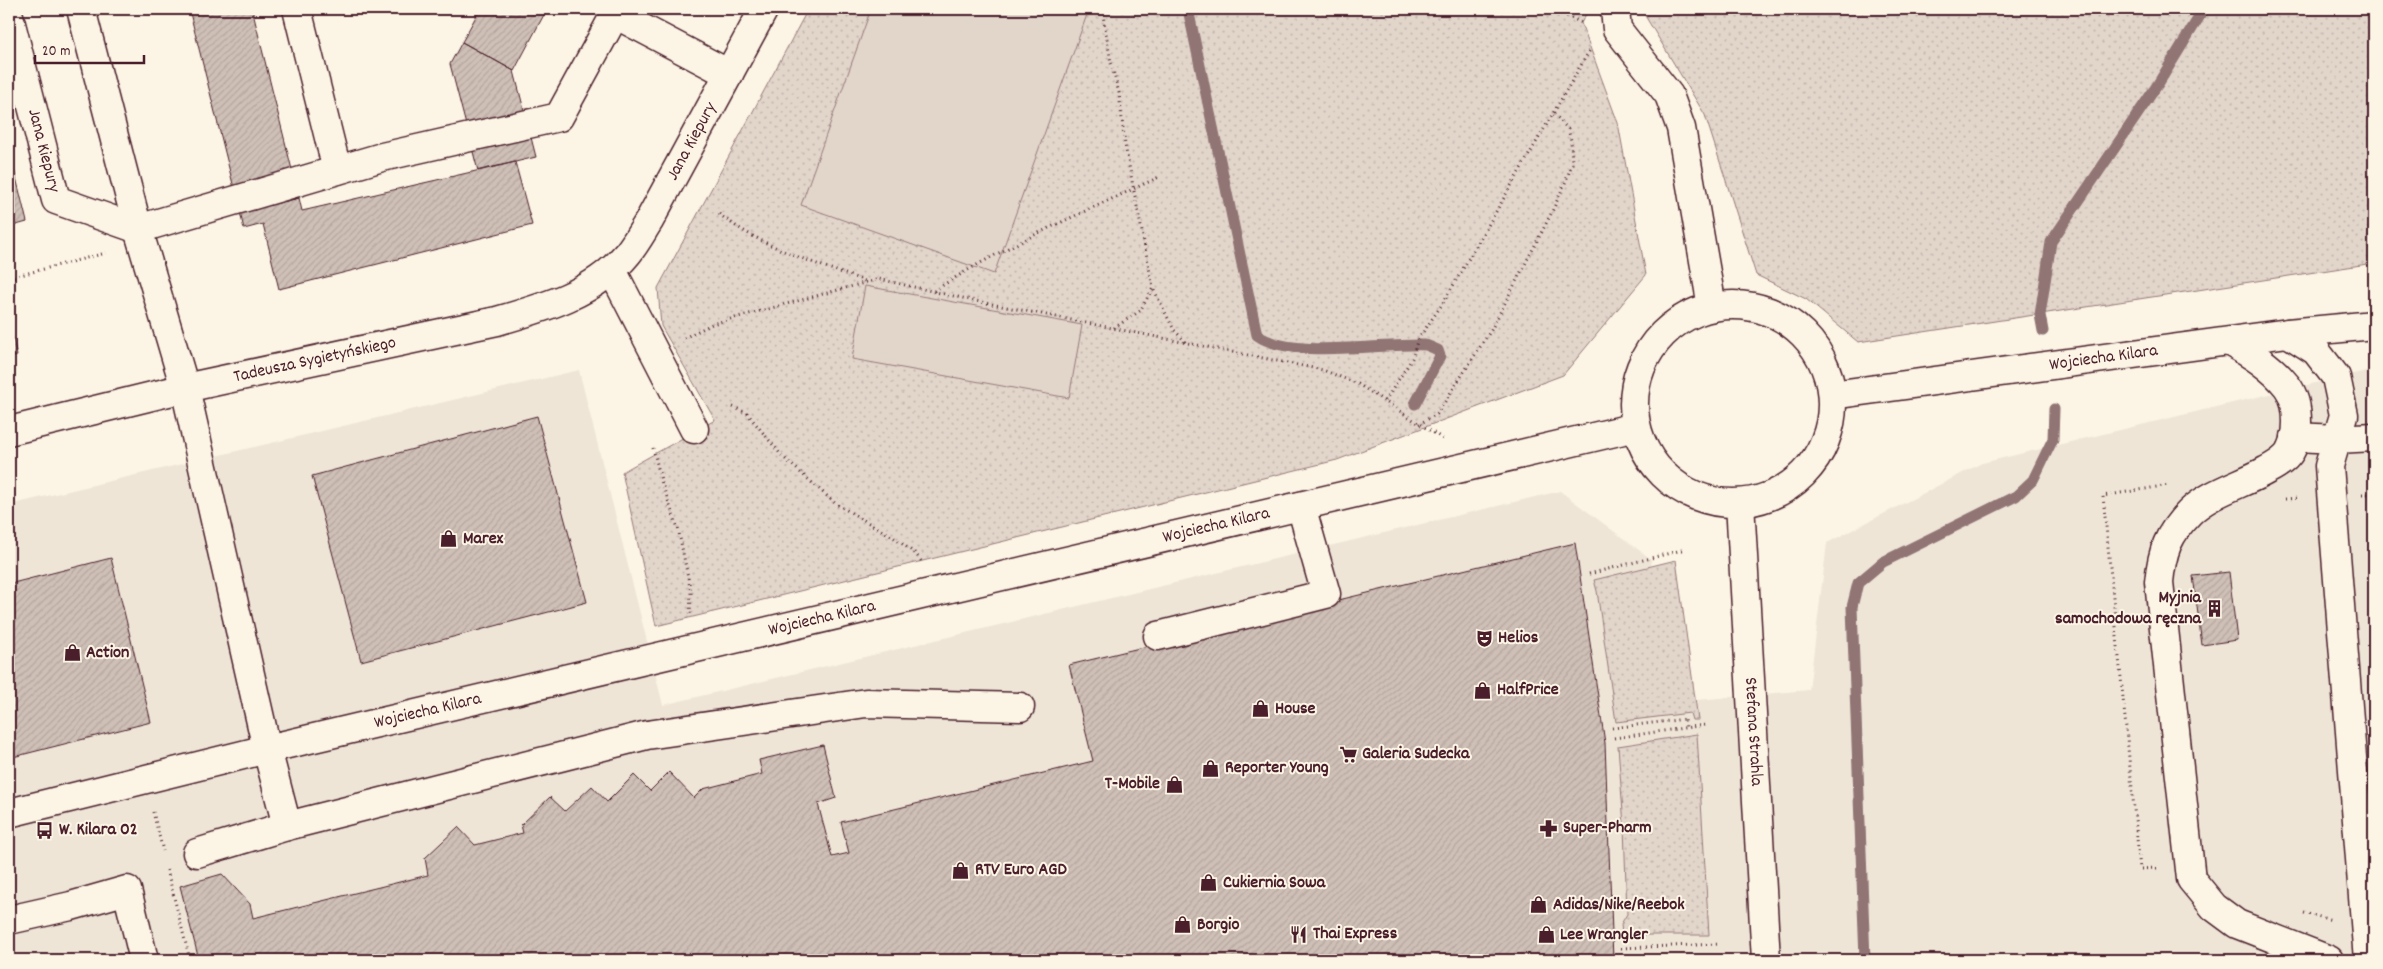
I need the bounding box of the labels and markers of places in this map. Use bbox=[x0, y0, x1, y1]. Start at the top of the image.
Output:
place label: Marex bbox=[463, 527, 504, 552]
shop icon: Marex bbox=[439, 529, 459, 549]
place label: Myjnia samochodowa ręczna bbox=[2055, 586, 2202, 632]
building icon: Myjnia samochodowa ręczna bbox=[2205, 598, 2225, 618]
place label: Helios bbox=[1498, 626, 1539, 651]
theatre icon: Helios bbox=[1474, 628, 1494, 648]
place label: Action bbox=[86, 641, 129, 666]
shop icon: Action bbox=[62, 643, 82, 663]
place label: HalfPrice bbox=[1497, 678, 1559, 703]
shop icon: HalfPrice bbox=[1473, 680, 1493, 700]
place label: House bbox=[1275, 697, 1316, 722]
shop icon: House bbox=[1251, 699, 1271, 719]
place label: Galeria Sudecka bbox=[1362, 742, 1470, 767]
supermarket icon: Galeria Sudecka bbox=[1338, 744, 1358, 764]
place label: Reporter Young bbox=[1225, 756, 1329, 781]
shop icon: Reporter Young bbox=[1201, 758, 1221, 778]
place label: T-Mobile bbox=[1105, 772, 1160, 797]
shop icon: T-Mobile bbox=[1164, 774, 1184, 794]
place label: Super-Pharm bbox=[1563, 816, 1652, 841]
place label: W. Kilara 02 bbox=[59, 818, 138, 843]
pharmacy icon: Super-Pharm bbox=[1539, 818, 1559, 838]
bus stop icon: W. Kilara 02 bbox=[35, 820, 55, 840]
place label: RTV Euro AGD bbox=[975, 858, 1067, 883]
shop icon: RTV Euro AGD bbox=[951, 860, 971, 880]
place label: Cukiernia Sowa bbox=[1223, 871, 1326, 896]
shop icon: Cukiernia Sowa bbox=[1199, 873, 1219, 893]
place label: Adidas/Nike/Reebok bbox=[1553, 893, 1685, 918]
shop icon: Adidas/Nike/Reebok bbox=[1529, 895, 1549, 915]
place label: Borgio bbox=[1197, 913, 1239, 938]
shop icon: Borgio bbox=[1173, 915, 1193, 935]
place label: Thai Express bbox=[1313, 922, 1398, 947]
place label: Lee Wrangler bbox=[1560, 923, 1648, 948]
restaurant icon: Thai Express bbox=[1289, 924, 1309, 944]
shop icon: Lee Wrangler bbox=[1536, 925, 1556, 945]

